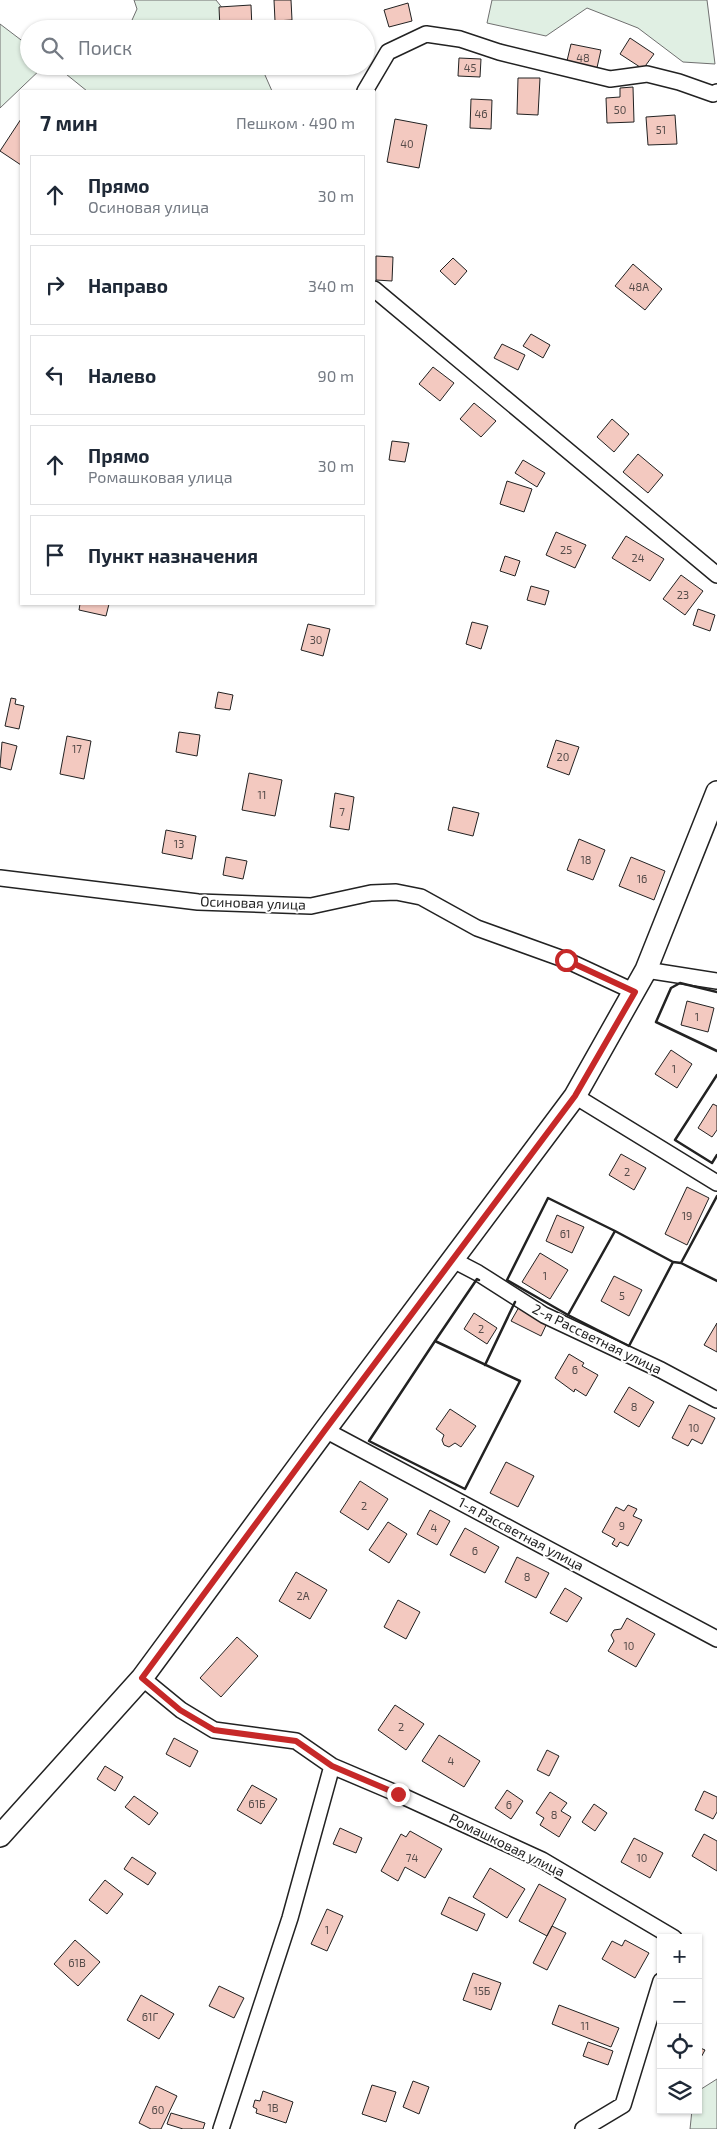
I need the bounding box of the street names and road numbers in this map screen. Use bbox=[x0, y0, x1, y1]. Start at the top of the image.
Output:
street label: Осиновая улица bbox=[200, 892, 306, 913]
street label: 2-я Рассветная улица bbox=[530, 1300, 665, 1377]
street label: 1-я Рассветная улица bbox=[456, 1493, 587, 1574]
street label: Ромашковая улица bbox=[447, 1809, 568, 1880]

